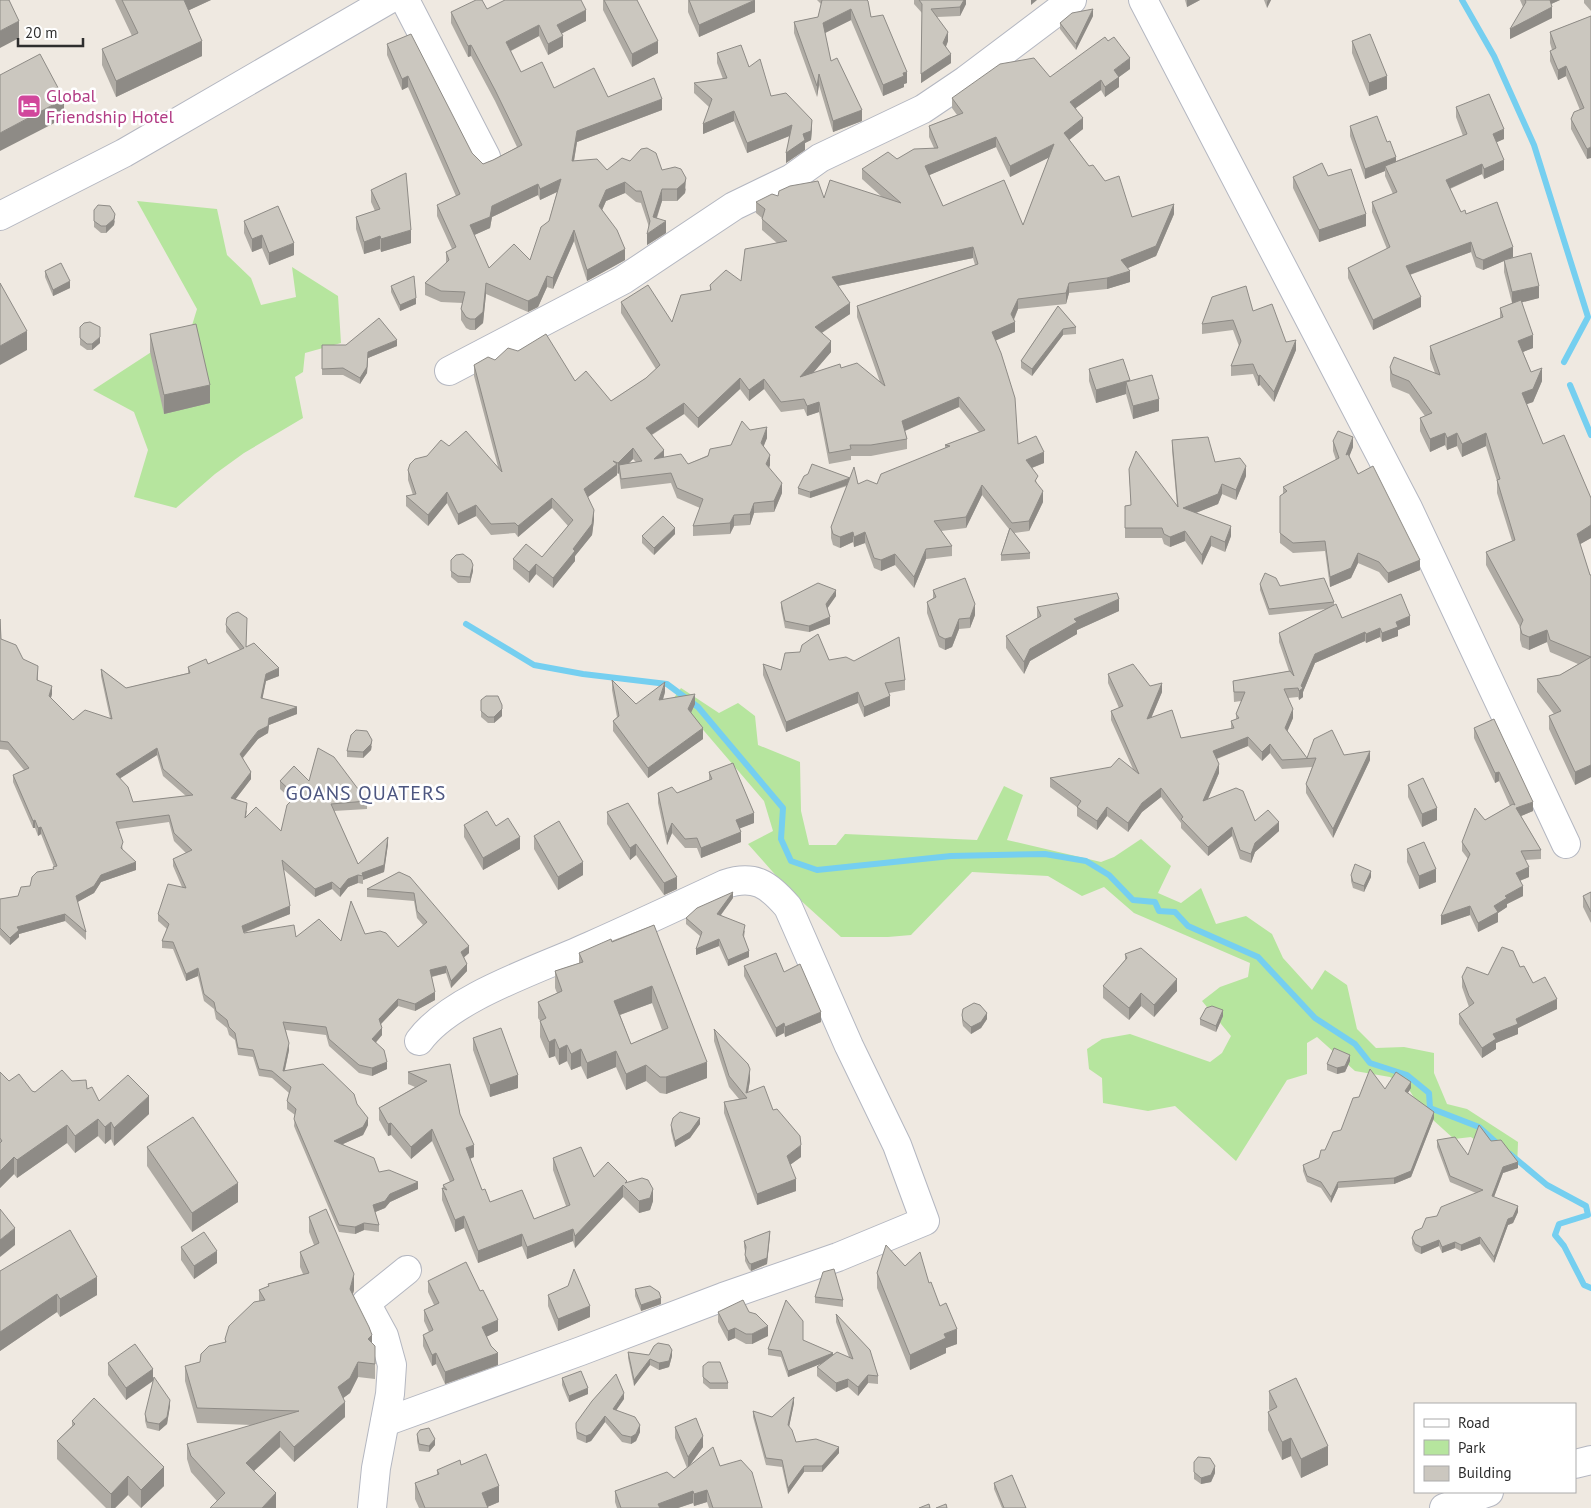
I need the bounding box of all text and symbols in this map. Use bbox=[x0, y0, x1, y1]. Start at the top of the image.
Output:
scale bar bbox=[18, 15, 82, 47]
text: 20 m bbox=[25, 23, 58, 42]
place label: Global Friendship Hotel bbox=[46, 84, 175, 128]
hotel icon: Global Friendship Hotel bbox=[16, 93, 42, 119]
district label: GOANS QUATERS bbox=[286, 780, 446, 806]
legend bbox=[1414, 1403, 1576, 1493]
text: Road bbox=[1458, 1413, 1490, 1432]
text: Park bbox=[1458, 1438, 1486, 1457]
text: Building bbox=[1458, 1463, 1512, 1482]

